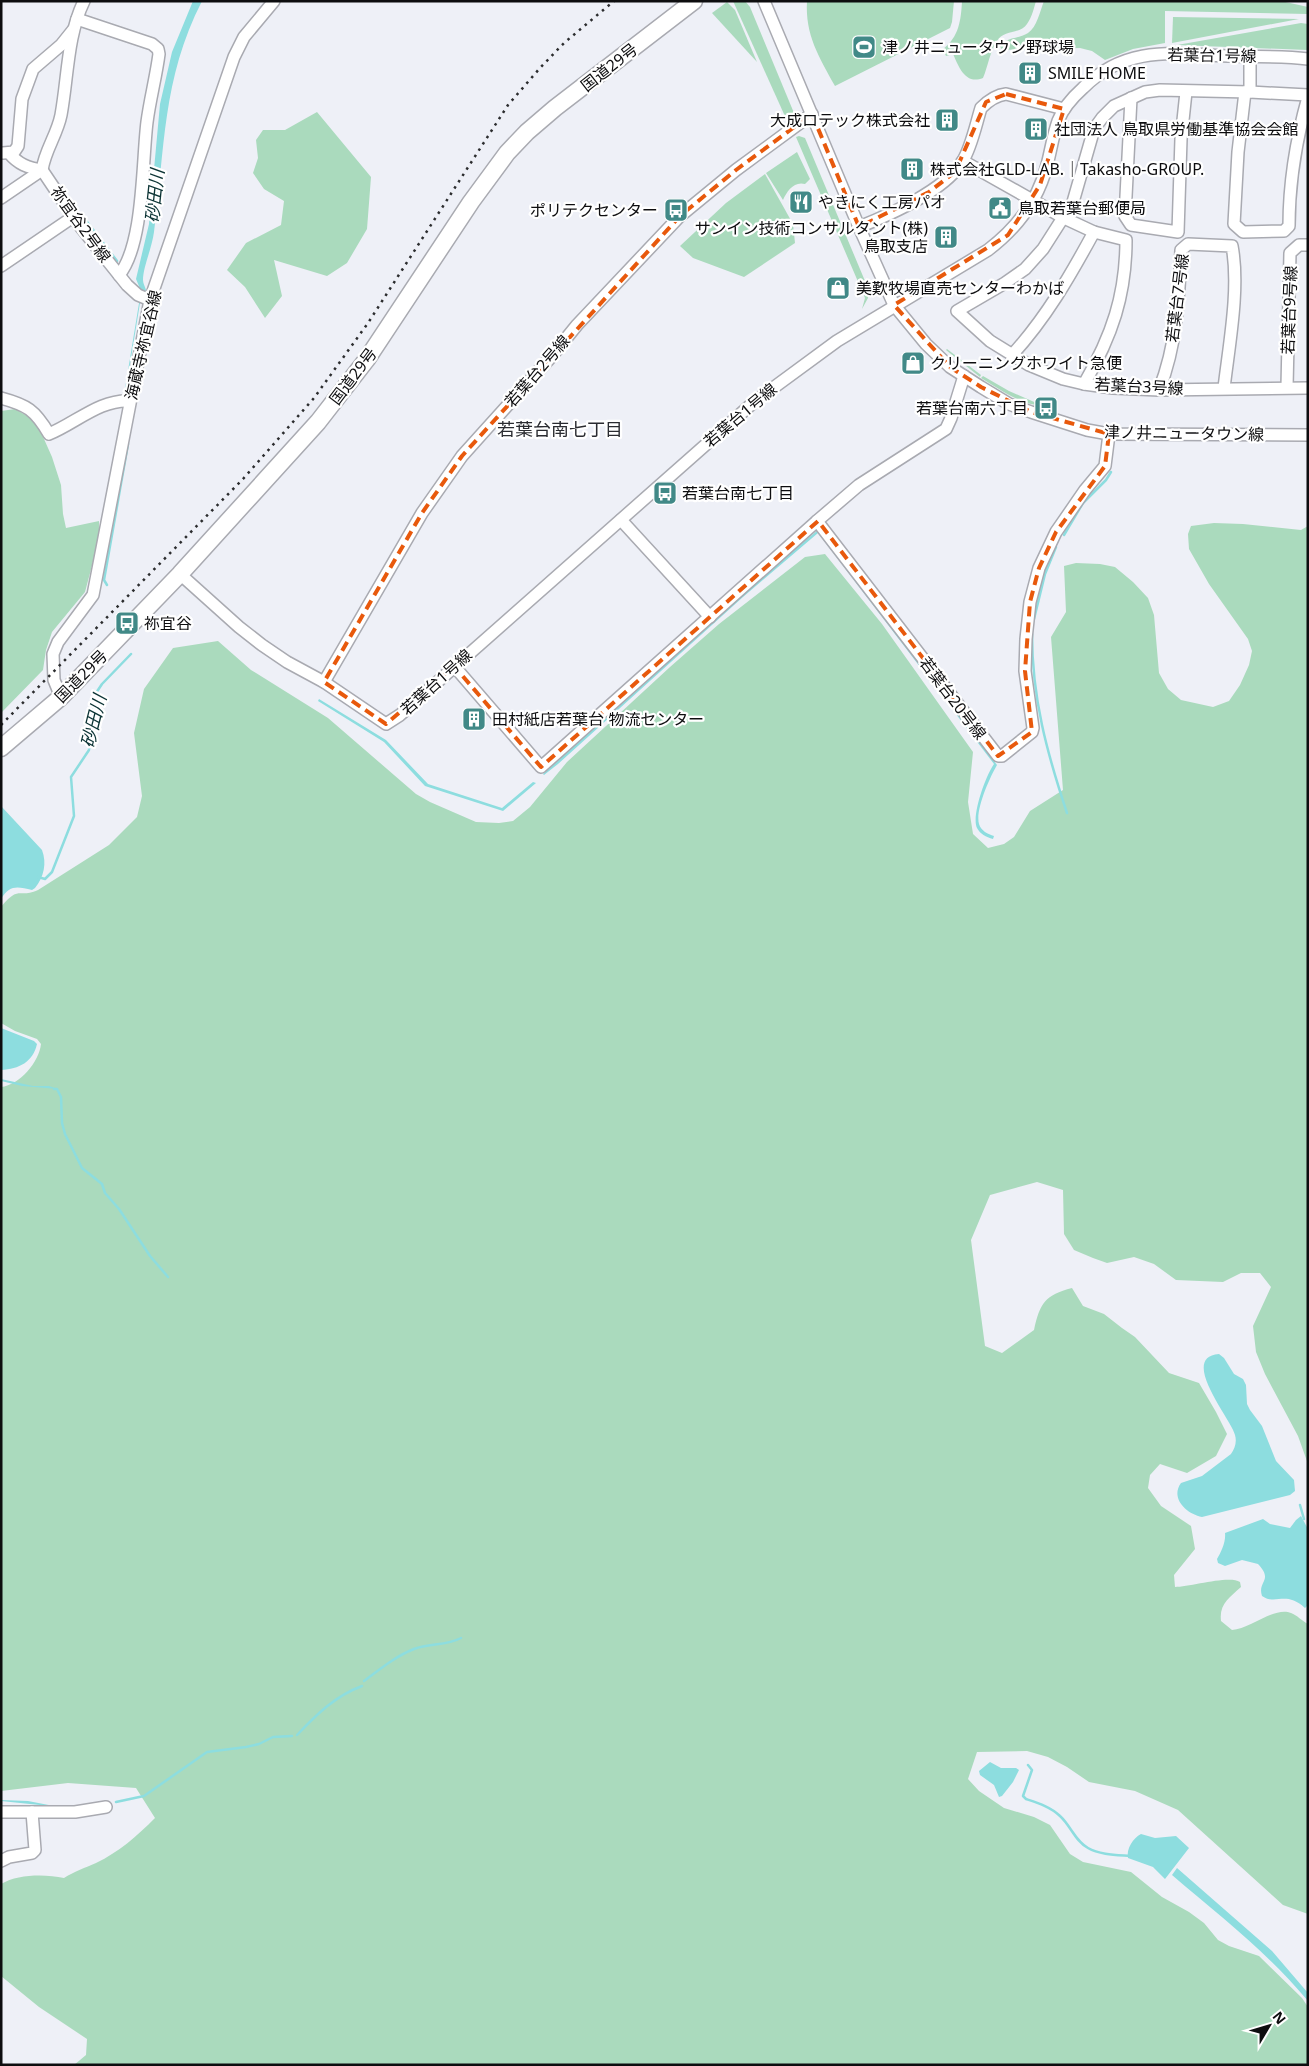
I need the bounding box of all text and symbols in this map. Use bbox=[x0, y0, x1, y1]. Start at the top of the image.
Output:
sports icon: 津ノ井ニュータウン野球場 bbox=[851, 34, 877, 60]
place label: 津ノ井ニュータウン野球場 bbox=[882, 36, 1074, 58]
street label: 国道29号 bbox=[576, 38, 642, 96]
street label: 若葉台1号線 bbox=[1167, 43, 1257, 67]
building icon: SMILE HOME bbox=[1017, 60, 1043, 86]
place label: SMILE HOME bbox=[1048, 62, 1146, 84]
building icon: 大成ロテック株式会社 bbox=[934, 107, 960, 133]
place label: 大成ロテック株式会社 bbox=[770, 109, 930, 131]
building icon: 社団法人 鳥取県労働基準協会会館 bbox=[1023, 116, 1049, 142]
place label: 社団法人 鳥取県労働基準協会会館 bbox=[1054, 118, 1298, 140]
building icon: 株式会社GLD-LAB.｜Takasho-GROUP. bbox=[899, 156, 925, 182]
place label: 株式会社GLD-LAB.｜Takasho-GROUP. bbox=[930, 158, 1204, 180]
water label: 砂田川 bbox=[139, 166, 169, 224]
street label: 祢宜谷2号線 bbox=[46, 181, 116, 267]
restaurant icon: やきにく工房パオ bbox=[788, 189, 814, 215]
place label: やきにく工房パオ bbox=[818, 191, 946, 213]
public building icon: 鳥取若葉台郵便局 bbox=[987, 195, 1013, 221]
bus stop icon: ポリテクセンター bbox=[663, 197, 689, 223]
place label: 鳥取若葉台郵便局 bbox=[1018, 197, 1146, 219]
place label: ポリテクセンター bbox=[530, 199, 658, 221]
place label: サンイン技術コンサルタント(株) 鳥取支店 bbox=[694, 217, 928, 257]
building icon: サンイン技術コンサルタント(株) 鳥取支店 bbox=[933, 224, 959, 250]
street label: 若葉台7号線 bbox=[1161, 252, 1193, 344]
street label: 若葉台9号線 bbox=[1276, 265, 1302, 355]
shop icon: 美歎牧場直売センターわかば bbox=[825, 275, 851, 301]
place label: 美歎牧場直売センターわかば bbox=[856, 277, 1064, 299]
street label: 海蔵寺祢宜谷線 bbox=[120, 288, 166, 402]
street label: 若葉台2号線 bbox=[499, 330, 575, 412]
street label: 国道29号 bbox=[324, 343, 382, 409]
shop icon: クリーニングホワイト急便 bbox=[900, 350, 926, 376]
place label: クリーニングホワイト急便 bbox=[930, 352, 1122, 374]
street label: 若葉台3号線 bbox=[1094, 373, 1184, 399]
street label: 若葉台1号線 bbox=[699, 378, 781, 452]
bus stop icon: 若葉台南六丁目 bbox=[1033, 395, 1059, 421]
place label: 若葉台南六丁目 bbox=[916, 397, 1028, 419]
district label: 若葉台南七丁目 bbox=[497, 417, 623, 441]
street label: 津ノ井ニュータウン線 bbox=[1104, 421, 1264, 445]
bus stop icon: 若葉台南七丁目 bbox=[652, 480, 678, 506]
place label: 若葉台南七丁目 bbox=[682, 482, 794, 504]
bus stop icon: 祢宜谷 bbox=[114, 610, 140, 636]
place label: 祢宜谷 bbox=[144, 612, 192, 634]
street label: 若葉台1号線 bbox=[396, 644, 476, 720]
street label: 国道29号 bbox=[50, 645, 112, 707]
street label: 若葉台20号線 bbox=[915, 652, 991, 744]
water label: 砂田川 bbox=[75, 690, 112, 750]
building icon: 田村紙店若葉台 物流センター bbox=[461, 706, 487, 732]
place label: 田村紙店若葉台 物流センター bbox=[492, 708, 704, 730]
north arrow bbox=[1244, 2001, 1294, 2051]
text: N bbox=[1269, 2007, 1291, 2028]

